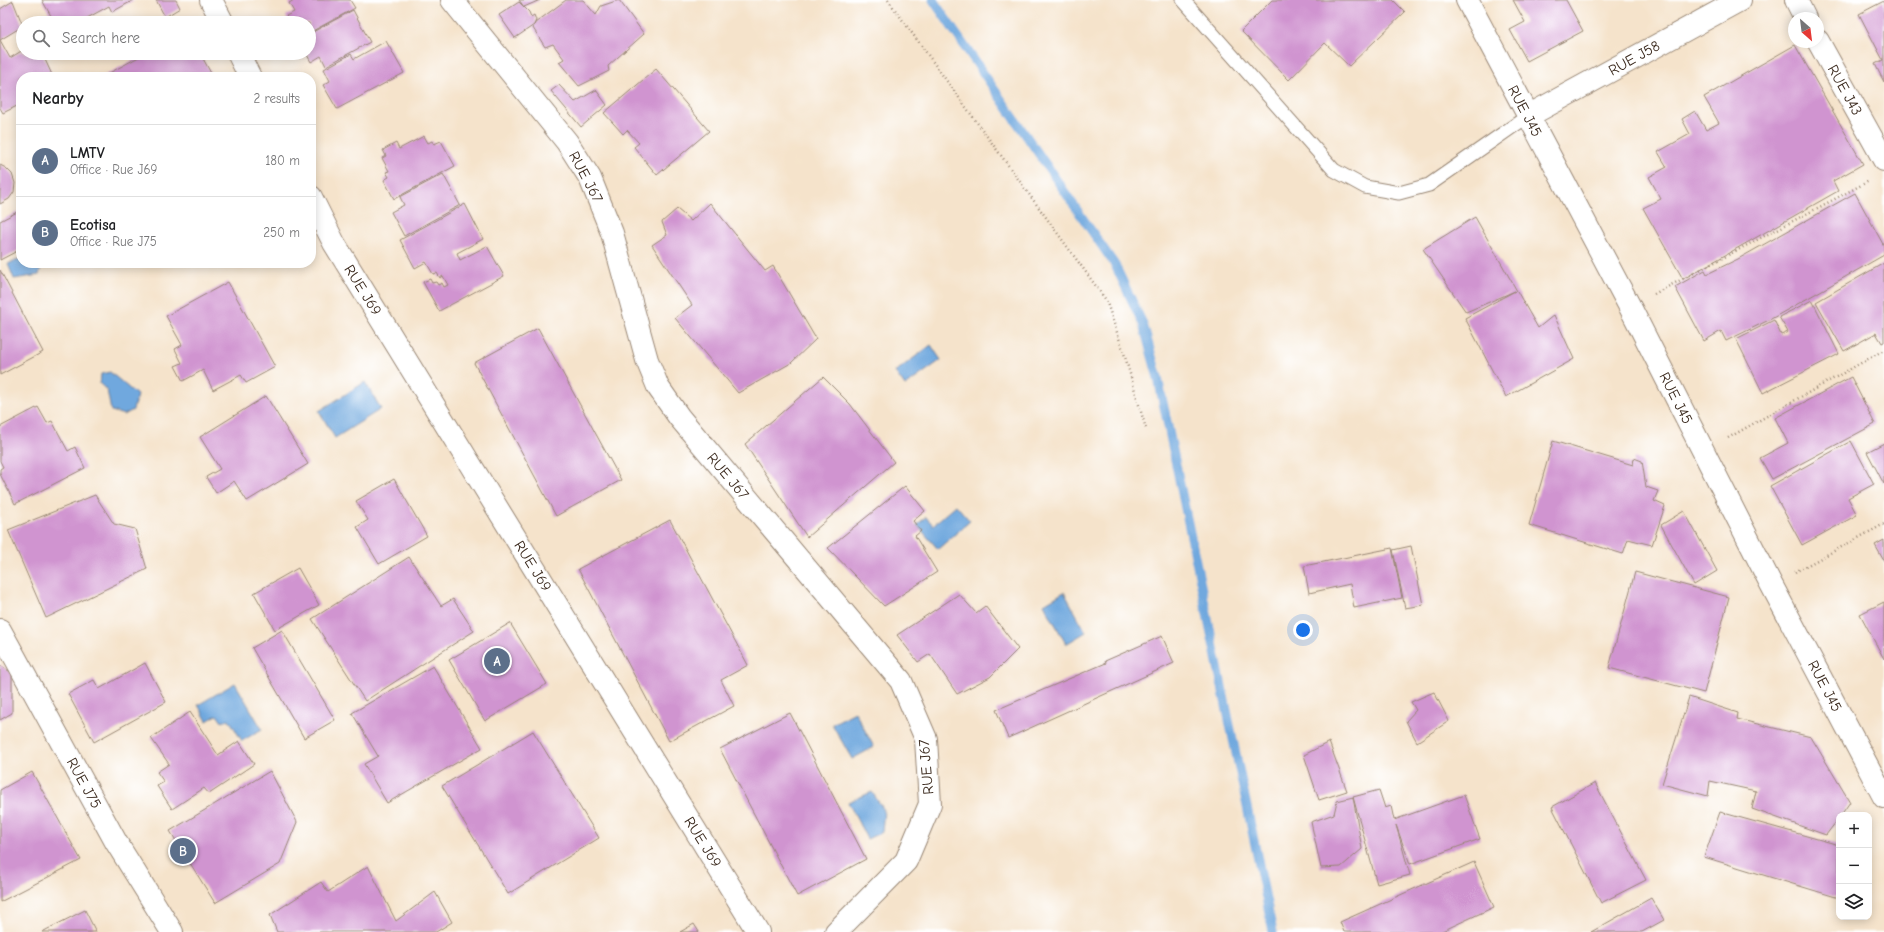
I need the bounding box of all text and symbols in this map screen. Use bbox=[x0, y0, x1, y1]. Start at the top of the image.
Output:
north arrow bbox=[1788, 12, 1824, 48]
search box bbox=[16, 16, 316, 60]
icon: search bbox=[30, 27, 52, 49]
text: Search here bbox=[62, 29, 140, 47]
street label: RUE J58 bbox=[1605, 37, 1663, 79]
street label: RUE J43 bbox=[1824, 62, 1866, 118]
street label: RUE J45 bbox=[1504, 82, 1546, 140]
text: Nearby bbox=[32, 89, 83, 108]
text: 2 results bbox=[253, 91, 300, 106]
text: LMTV bbox=[70, 144, 105, 162]
street label: RUE J67 bbox=[565, 148, 607, 206]
text: A bbox=[41, 153, 49, 168]
text: 180 m bbox=[265, 153, 300, 168]
text: Office · Rue J69 bbox=[70, 162, 157, 177]
text: Ecotisa bbox=[70, 216, 116, 234]
text: B bbox=[41, 225, 49, 240]
text: 250 m bbox=[263, 225, 300, 240]
text: Office · Rue J75 bbox=[70, 234, 157, 249]
street label: RUE J69 bbox=[340, 261, 386, 319]
street label: RUE J45 bbox=[1655, 369, 1697, 427]
street label: RUE J67 bbox=[703, 449, 753, 503]
street label: RUE J69 bbox=[510, 537, 556, 595]
your location bbox=[1293, 620, 1313, 640]
pin: A bbox=[484, 646, 510, 676]
street label: RUE J45 bbox=[1804, 657, 1846, 715]
street label: RUE J67 bbox=[915, 739, 937, 795]
street label: RUE J75 bbox=[63, 754, 105, 812]
map controls bbox=[1836, 812, 1872, 920]
button: + bbox=[1836, 812, 1872, 848]
street label: RUE J69 bbox=[680, 813, 726, 871]
pin: B bbox=[170, 836, 196, 866]
button: − bbox=[1836, 848, 1872, 884]
button: layers bbox=[1836, 884, 1872, 920]

